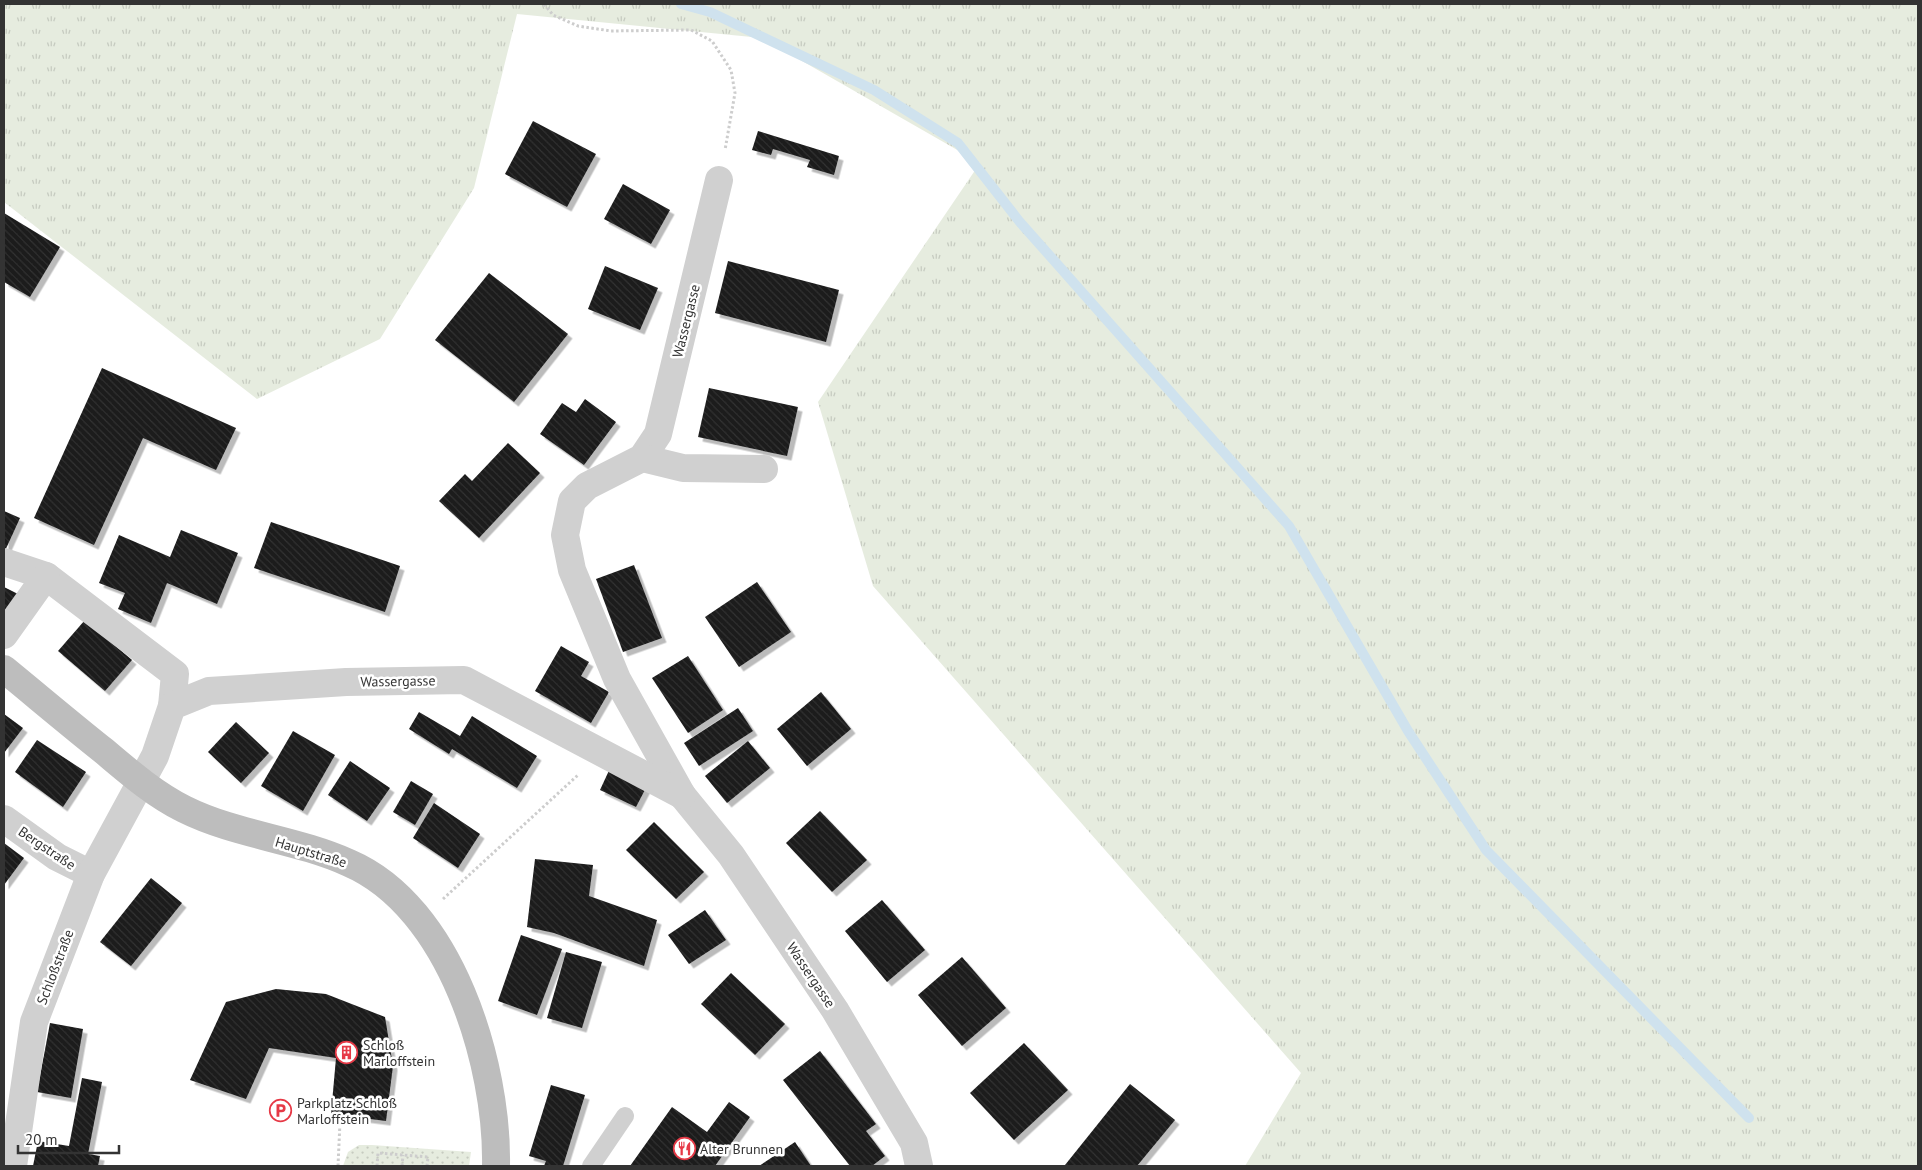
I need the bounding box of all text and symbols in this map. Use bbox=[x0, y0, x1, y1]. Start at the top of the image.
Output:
street label: Wassergasse bbox=[668, 282, 704, 360]
street label: Wassergasse bbox=[360, 671, 436, 691]
street label: Bergstraße bbox=[15, 822, 79, 874]
street label: Hauptstraße bbox=[273, 833, 349, 871]
street label: Schloßstraße bbox=[32, 927, 78, 1007]
street label: Wassergasse bbox=[783, 939, 839, 1011]
place label: Schloß Marloffstein bbox=[363, 1036, 435, 1070]
building icon: Schloß Marloffstein bbox=[335, 1041, 359, 1065]
place label: Parkplatz Schloß Marloffstein bbox=[297, 1094, 397, 1128]
parking icon: Parkplatz Schloß Marloffstein bbox=[269, 1099, 293, 1123]
scale bar bbox=[18, 1122, 119, 1154]
text: 20 m bbox=[25, 1130, 58, 1149]
restaurant icon: Alter Brunnen bbox=[672, 1137, 696, 1161]
place label: Alter Brunnen bbox=[700, 1140, 783, 1158]

